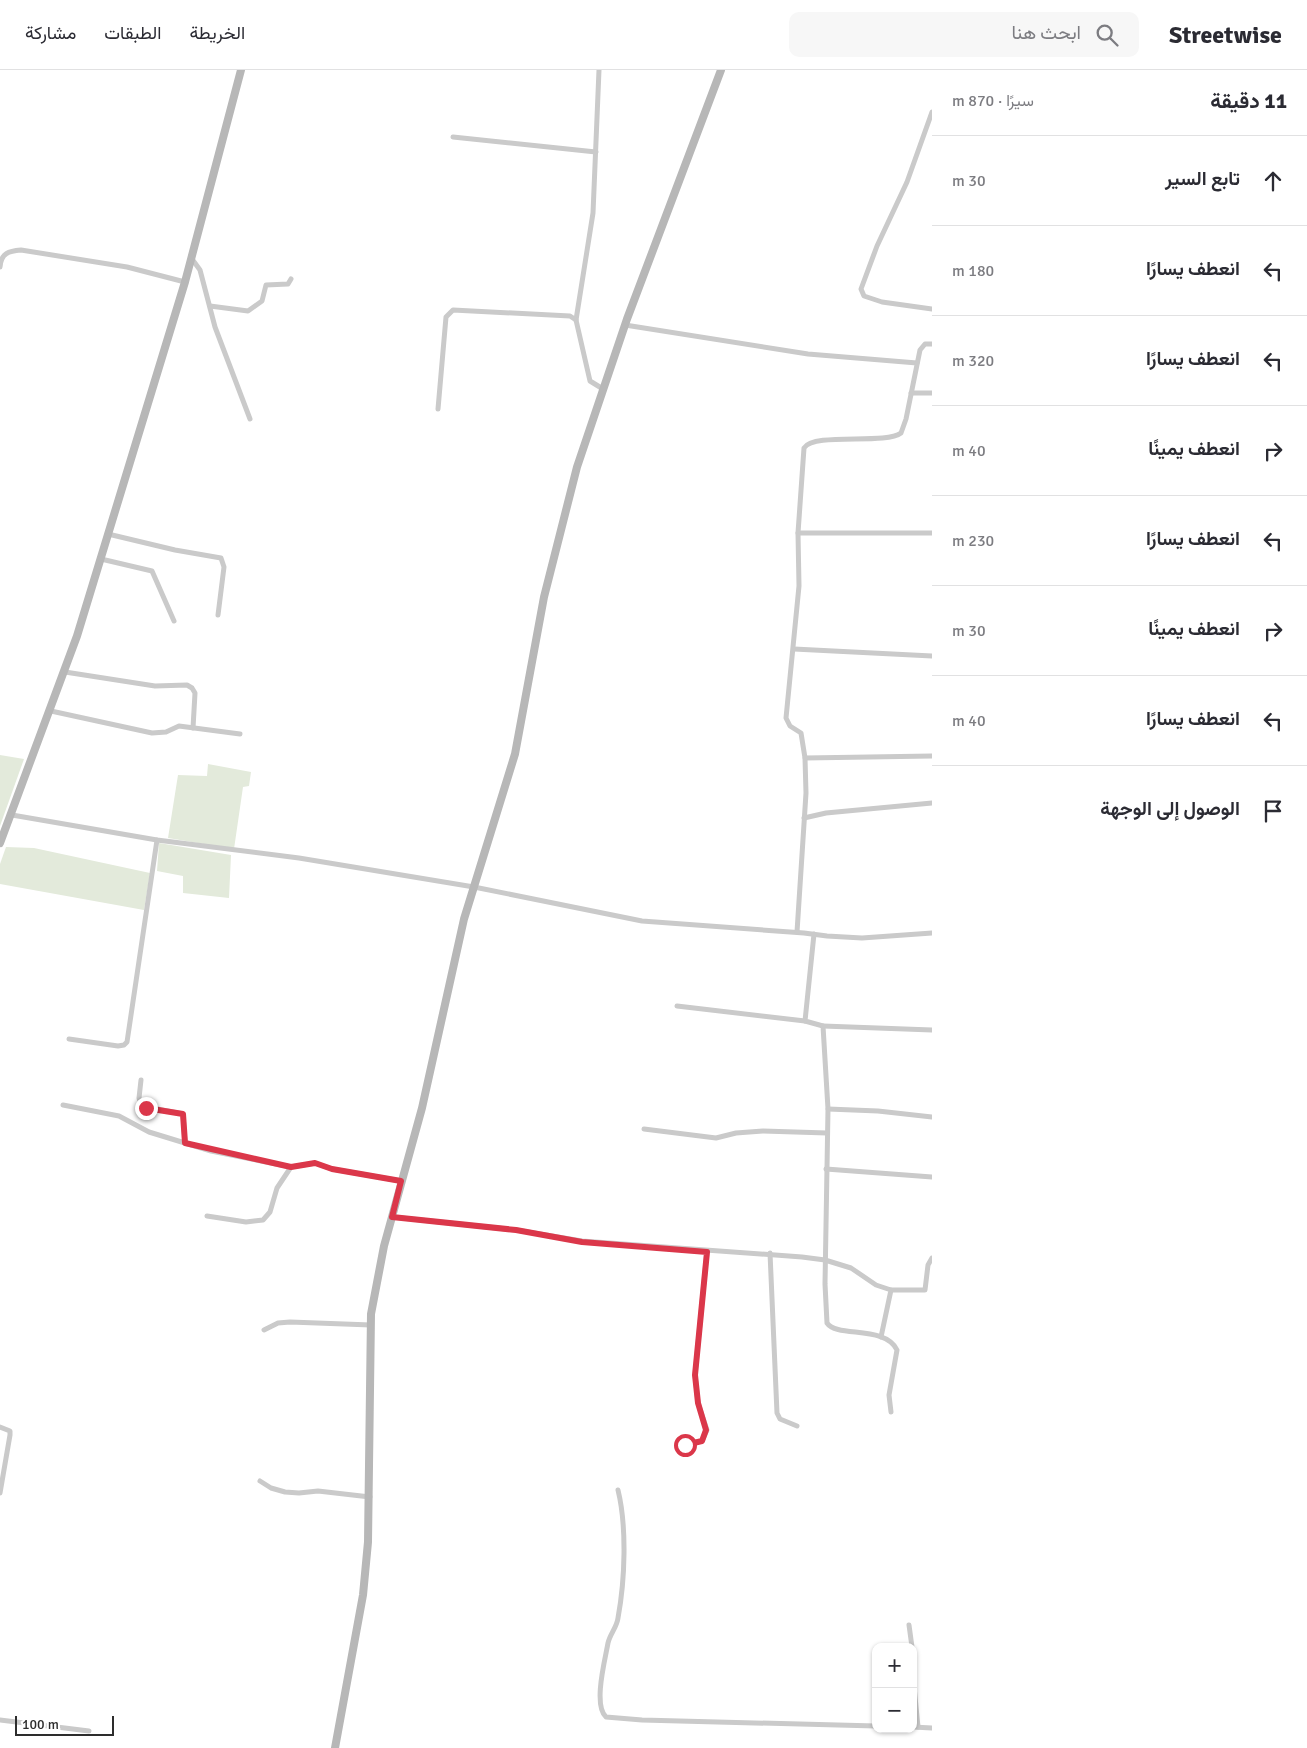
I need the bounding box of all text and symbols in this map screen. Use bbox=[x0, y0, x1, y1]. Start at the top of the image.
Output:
search box bbox=[789, 12, 1139, 57]
text: Streetwise bbox=[1169, 20, 1282, 50]
text: ابحث هنا bbox=[1012, 21, 1081, 45]
icon: search bbox=[1093, 21, 1121, 49]
text: مشاركة bbox=[25, 22, 76, 44]
text: الطبقات bbox=[104, 22, 161, 44]
text: الخريطة bbox=[189, 22, 245, 44]
text: 11 دقيقة bbox=[1210, 88, 1287, 114]
text: سيرًا · 870 m bbox=[952, 91, 1034, 111]
text: تابع السير bbox=[1165, 167, 1240, 191]
icon: ahead bbox=[1259, 167, 1287, 195]
text: 30 m bbox=[952, 171, 986, 191]
text: انعطف يسارًا bbox=[1146, 257, 1240, 281]
icon: left bbox=[1259, 257, 1287, 285]
text: 180 m bbox=[952, 261, 994, 281]
text: انعطف يسارًا bbox=[1146, 347, 1240, 371]
icon: left bbox=[1259, 347, 1287, 375]
text: 320 m bbox=[952, 351, 994, 371]
text: انعطف يمينًا bbox=[1148, 437, 1240, 461]
icon: right bbox=[1259, 437, 1287, 465]
text: 40 m bbox=[952, 441, 986, 461]
text: انعطف يسارًا bbox=[1146, 527, 1240, 551]
icon: left bbox=[1259, 527, 1287, 555]
text: 230 m bbox=[952, 531, 994, 551]
text: انعطف يمينًا bbox=[1148, 617, 1240, 641]
icon: right bbox=[1259, 617, 1287, 645]
text: 30 m bbox=[952, 621, 986, 641]
text: انعطف يسارًا bbox=[1146, 707, 1240, 731]
icon: left bbox=[1259, 707, 1287, 735]
text: 40 m bbox=[952, 711, 986, 731]
text: الوصول إلى الوجهة bbox=[1100, 797, 1240, 821]
icon: arrive bbox=[1259, 797, 1287, 825]
route end bbox=[135, 1097, 158, 1120]
route start bbox=[674, 1434, 697, 1457]
map controls bbox=[872, 1643, 917, 1733]
button: + bbox=[872, 1643, 917, 1688]
button: − bbox=[872, 1688, 917, 1733]
scale bar bbox=[15, 1713, 114, 1736]
text: 100 m bbox=[22, 1716, 59, 1733]

